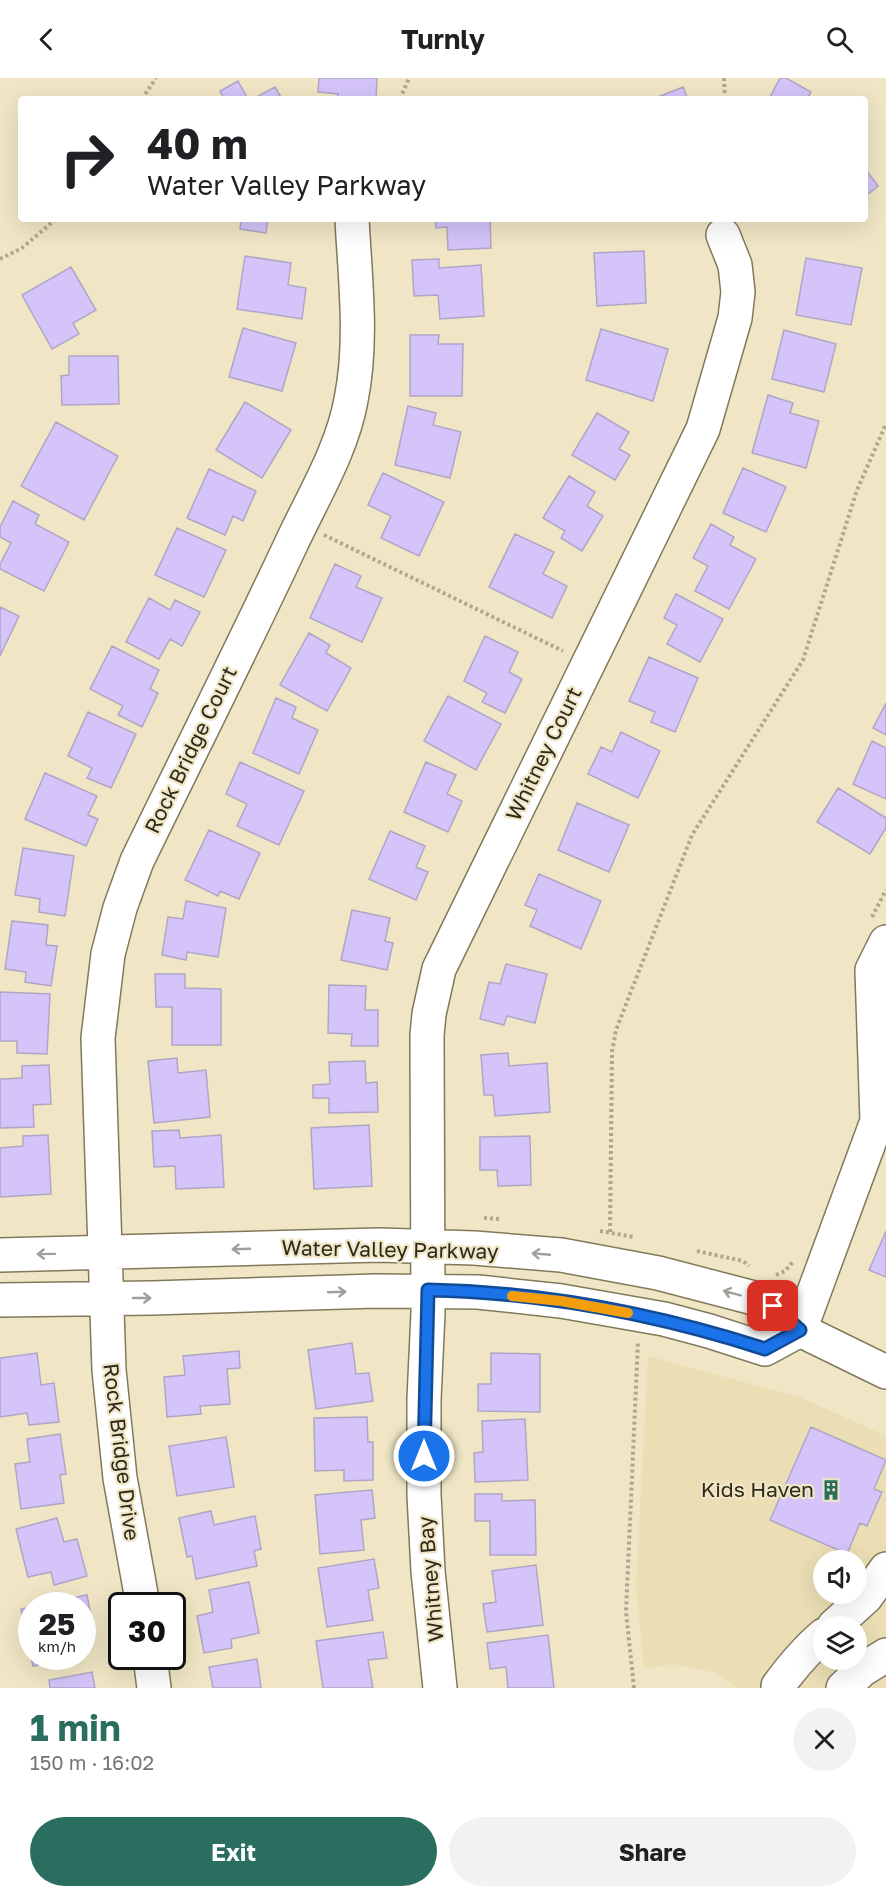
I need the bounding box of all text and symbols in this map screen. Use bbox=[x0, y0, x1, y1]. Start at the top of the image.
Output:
icon: back bbox=[30, 23, 63, 56]
text: Turnly bbox=[401, 23, 485, 55]
icon: search bbox=[823, 23, 856, 56]
text: 40 m bbox=[147, 118, 248, 168]
icon: right bbox=[48, 120, 126, 198]
text: Water Valley Parkway bbox=[147, 169, 426, 201]
street label: Rock Bridge Court bbox=[138, 662, 242, 837]
street label: Whitney Court bbox=[500, 683, 587, 825]
street label: Water Valley Parkway bbox=[281, 1234, 499, 1264]
one-way arrow bbox=[232, 1243, 252, 1254]
one-way arrow bbox=[37, 1248, 57, 1260]
one-way arrow bbox=[532, 1248, 552, 1259]
pin bbox=[747, 1280, 798, 1331]
one-way arrow bbox=[327, 1286, 347, 1298]
one-way arrow bbox=[723, 1286, 742, 1298]
icon: arrive bbox=[756, 1289, 789, 1322]
one-way arrow bbox=[132, 1292, 152, 1304]
street label: Rock Bridge Drive bbox=[98, 1362, 146, 1542]
position arrow bbox=[392, 1424, 456, 1488]
place label: Kids Haven bbox=[701, 1476, 814, 1502]
building icon: Kids Haven bbox=[819, 1478, 843, 1502]
street label: Whitney Bay bbox=[412, 1515, 448, 1643]
map controls bbox=[813, 1550, 867, 1670]
button: sound bbox=[813, 1550, 867, 1604]
speed limit sign: 30 bbox=[108, 1592, 186, 1670]
text: 25 bbox=[39, 1606, 75, 1642]
button: layers bbox=[813, 1616, 867, 1670]
text: km/h bbox=[38, 1637, 76, 1655]
text: 1 min bbox=[30, 1706, 121, 1749]
button: close bbox=[793, 1708, 856, 1771]
text: 150 m · 16:02 bbox=[30, 1750, 154, 1774]
button: Exit bbox=[30, 1817, 437, 1886]
button: Share bbox=[449, 1817, 856, 1886]

